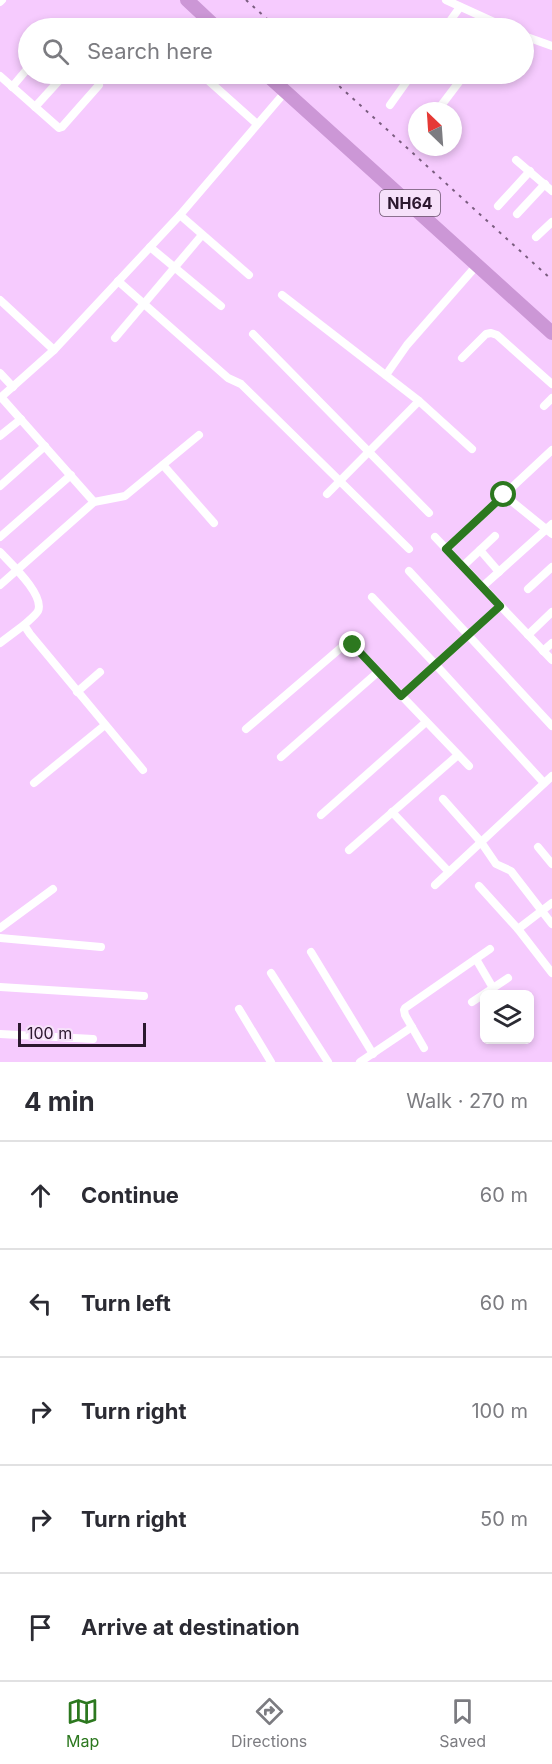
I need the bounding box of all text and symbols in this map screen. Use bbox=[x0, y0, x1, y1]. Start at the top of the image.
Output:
search box bbox=[18, 18, 534, 84]
icon: search bbox=[39, 35, 72, 68]
text: Search here bbox=[87, 38, 213, 64]
north arrow bbox=[408, 102, 462, 156]
road number: NH64 bbox=[380, 190, 440, 216]
route start bbox=[490, 481, 516, 507]
route end bbox=[339, 631, 365, 657]
map controls bbox=[480, 990, 534, 1044]
button: layers bbox=[480, 990, 534, 1044]
scale bar bbox=[18, 1020, 146, 1048]
text: 100 m bbox=[27, 1023, 72, 1043]
text: 4 min bbox=[24, 1086, 95, 1117]
text: Walk · 270 m bbox=[406, 1089, 528, 1113]
icon: ahead bbox=[24, 1179, 57, 1212]
text: Continue bbox=[81, 1182, 179, 1208]
text: 60 m bbox=[480, 1183, 528, 1207]
icon: left bbox=[24, 1287, 57, 1320]
text: Turn left bbox=[81, 1290, 171, 1316]
text: 60 m bbox=[480, 1291, 528, 1315]
icon: right bbox=[24, 1395, 57, 1428]
text: Turn right bbox=[81, 1398, 187, 1424]
text: 100 m bbox=[471, 1399, 528, 1423]
icon: right bbox=[24, 1503, 57, 1536]
text: Turn right bbox=[81, 1506, 187, 1532]
text: 50 m bbox=[480, 1507, 528, 1531]
icon: arrive bbox=[24, 1611, 57, 1644]
text: Arrive at destination bbox=[81, 1614, 300, 1640]
tab: Map bbox=[66, 1695, 99, 1751]
tab: Directions bbox=[231, 1695, 307, 1751]
tab: Saved bbox=[439, 1695, 486, 1751]

